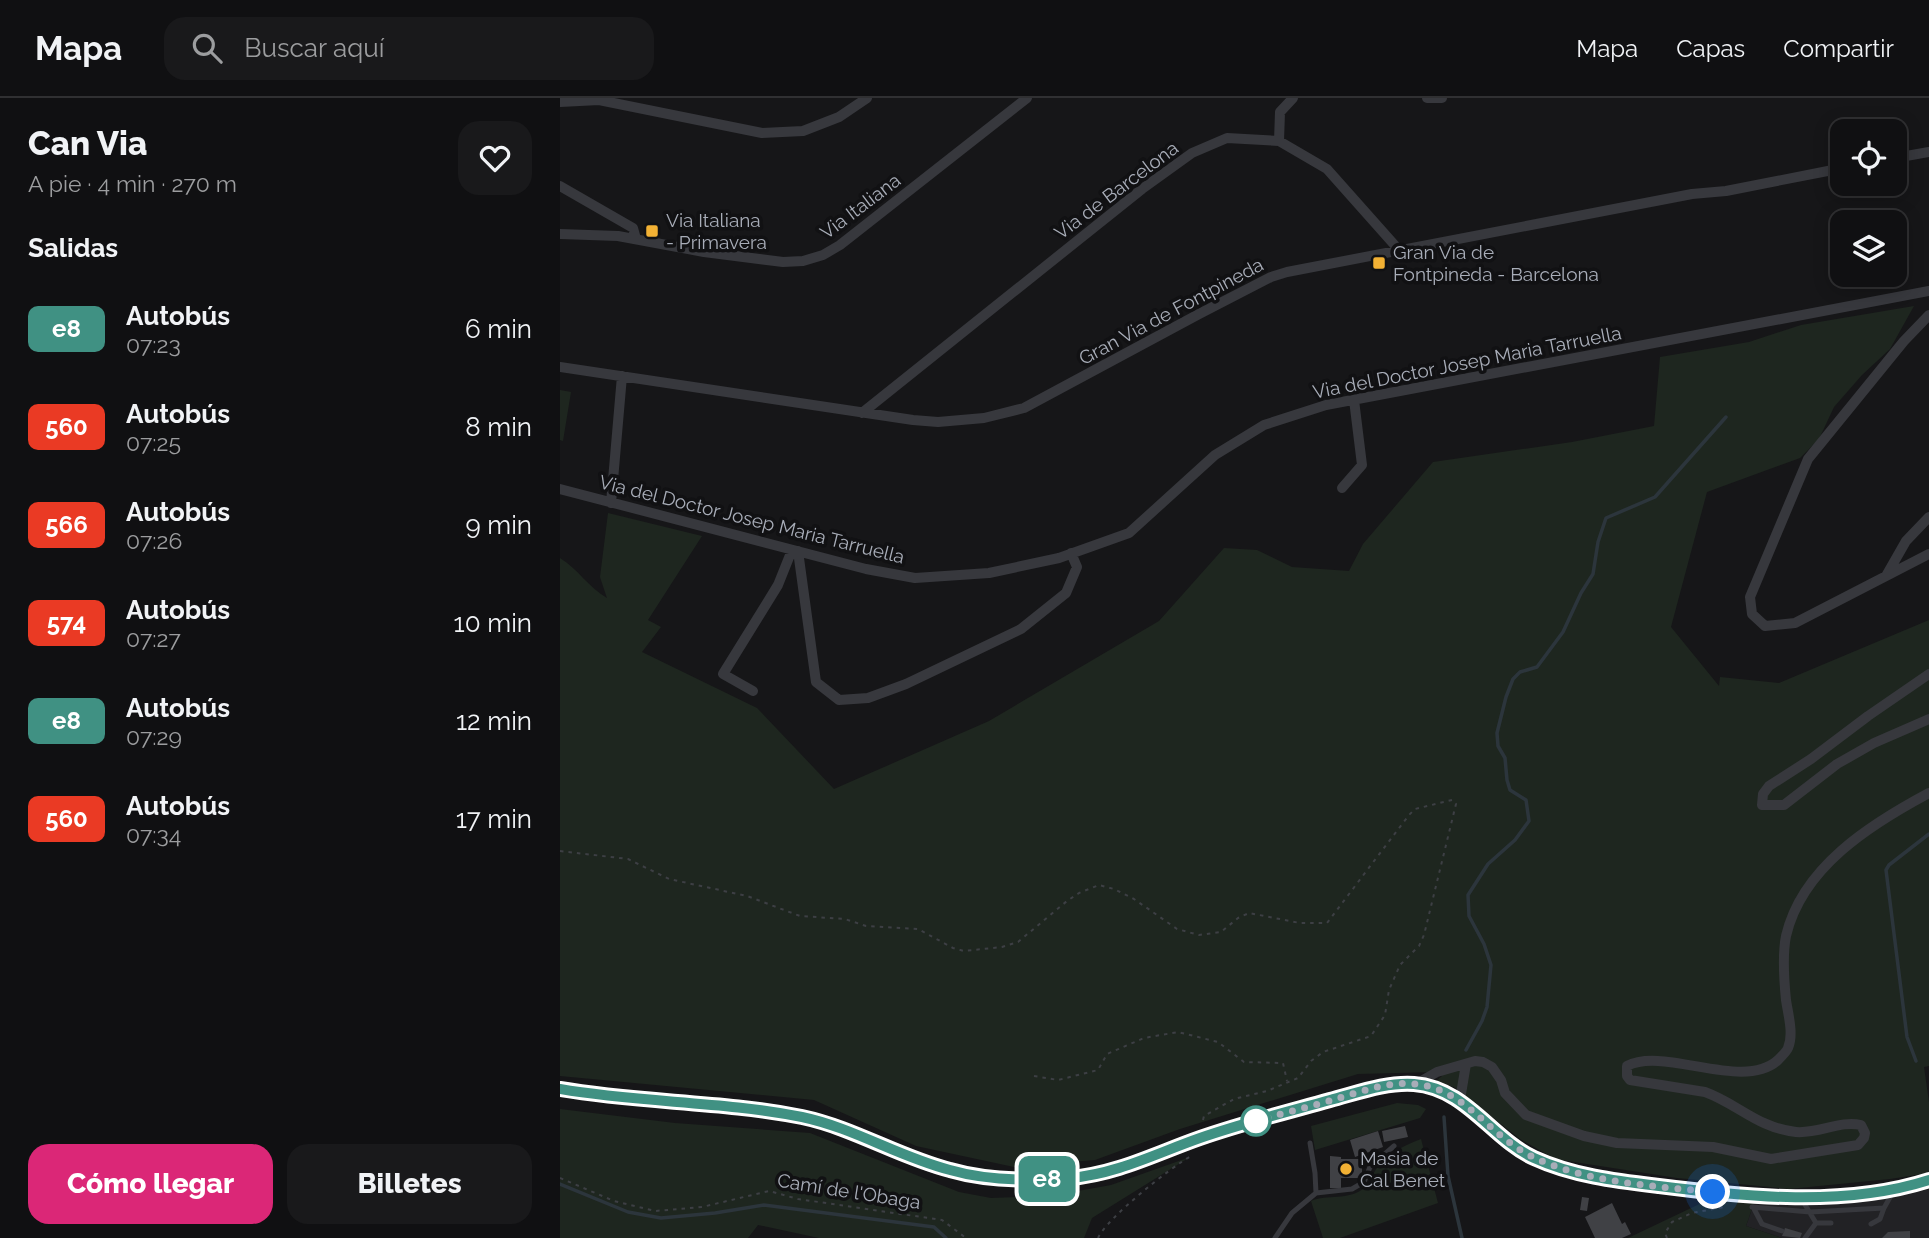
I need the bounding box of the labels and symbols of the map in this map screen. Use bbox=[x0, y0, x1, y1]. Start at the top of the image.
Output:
street label: Via de Barcelona bbox=[1050, 136, 1182, 244]
street label: Via Italiana bbox=[816, 169, 904, 243]
place label: Via Italiana - Primavera bbox=[666, 209, 767, 253]
marker: Via Italiana - Primavera bbox=[644, 223, 660, 239]
place label: Gran Via de Fontpineda - Barcelona bbox=[1393, 241, 1599, 285]
street label: Gran Via de Fontpineda bbox=[1075, 253, 1267, 369]
marker: Gran Via de Fontpineda - Barcelona bbox=[1371, 255, 1387, 271]
street label: Via del Doctor Josep Maria Tarruella bbox=[1311, 321, 1623, 403]
street label: Via del Doctor Josep Maria Tarruella bbox=[597, 470, 907, 568]
unlabelled marker bbox=[1241, 1106, 1271, 1136]
place label: Masia de Cal Benet bbox=[1360, 1147, 1446, 1191]
line badge: e8 bbox=[1016, 1156, 1078, 1202]
marker: Masia de Cal Benet bbox=[1338, 1161, 1354, 1177]
street label: Camí de l'Obaga bbox=[776, 1169, 922, 1213]
your location bbox=[1695, 1174, 1730, 1209]

